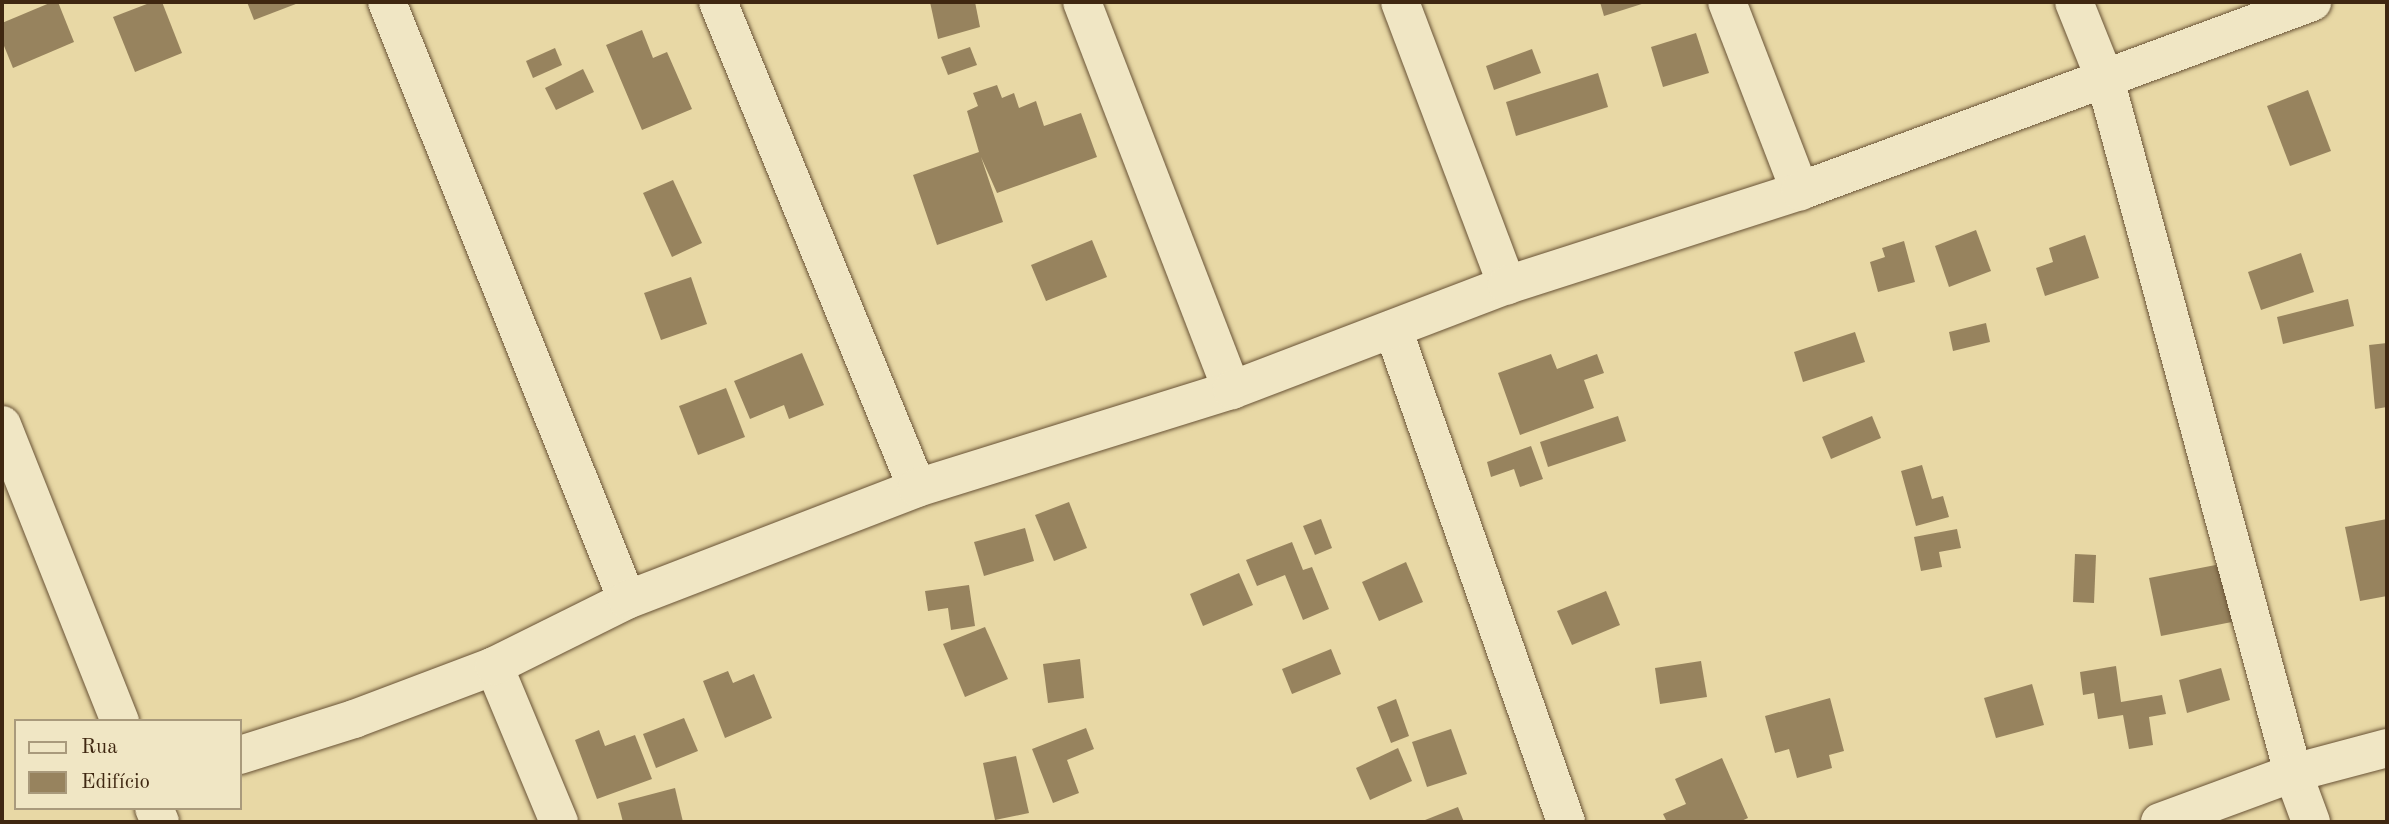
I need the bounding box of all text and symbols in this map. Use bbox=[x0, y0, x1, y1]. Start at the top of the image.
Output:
legend bbox=[14, 719, 242, 810]
text: Rua bbox=[81, 737, 118, 758]
text: Edifício bbox=[81, 772, 150, 793]

